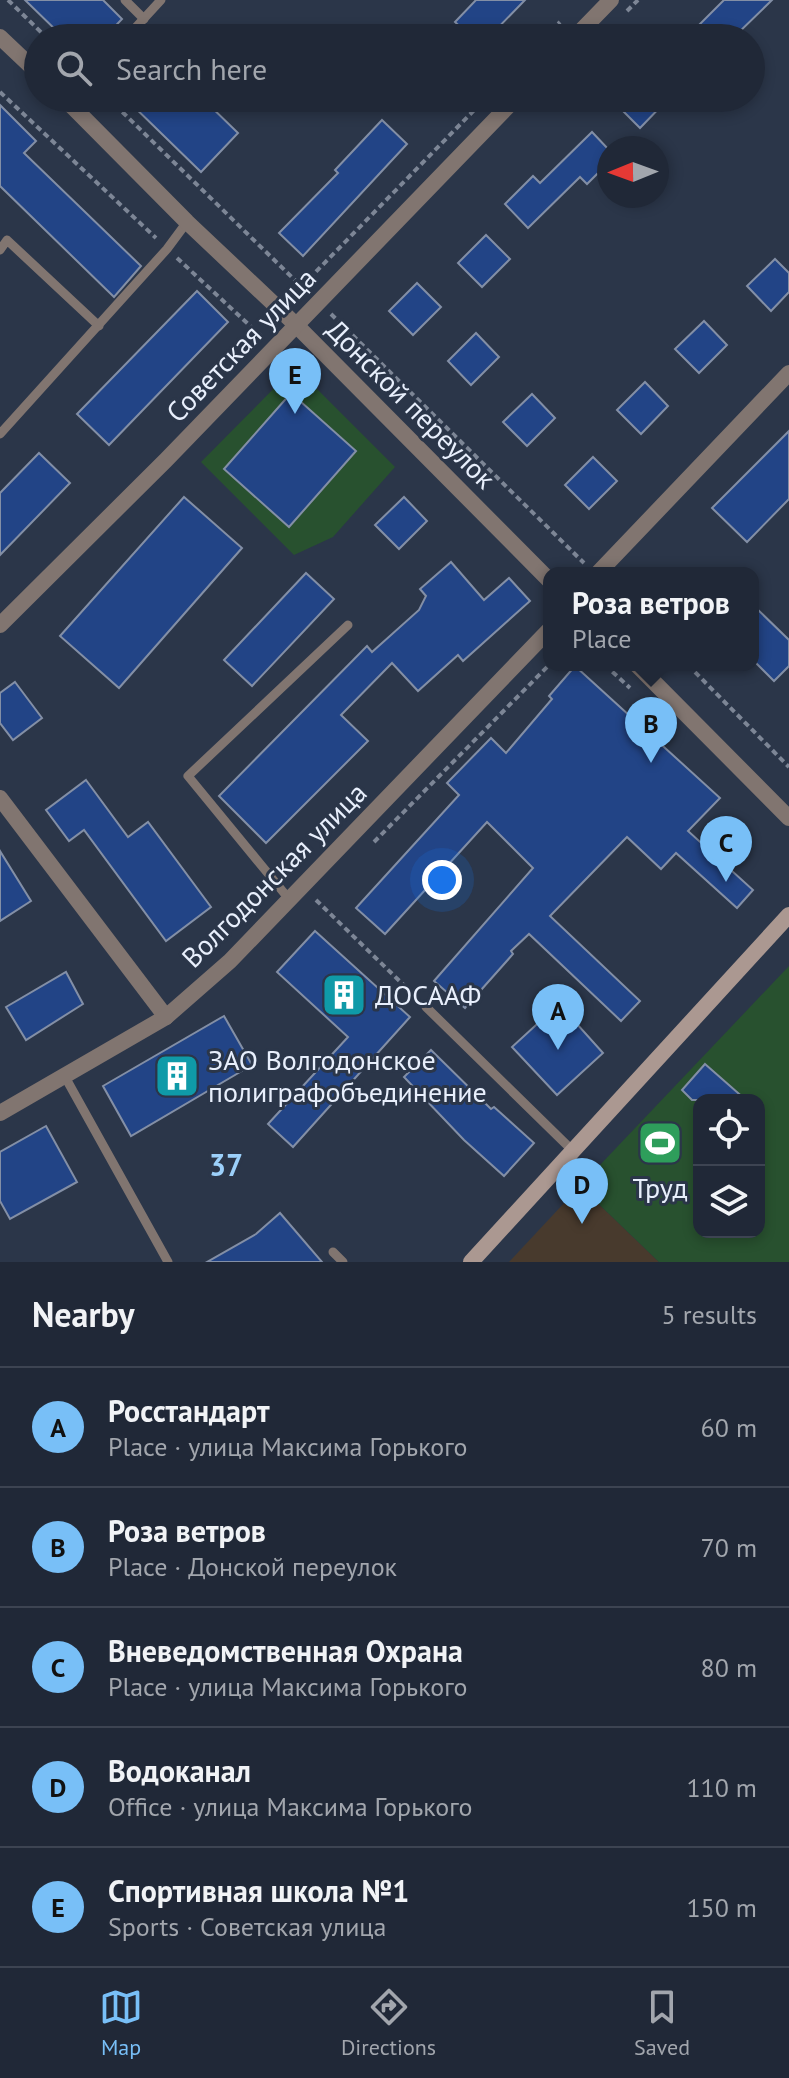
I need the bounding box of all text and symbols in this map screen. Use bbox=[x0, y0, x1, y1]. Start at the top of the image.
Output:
search box bbox=[24, 24, 765, 112]
icon: search bbox=[52, 46, 96, 90]
text: Search here bbox=[116, 49, 267, 88]
north arrow bbox=[597, 136, 669, 208]
street label: Советская улица bbox=[158, 260, 324, 430]
street label: Донской переулок bbox=[319, 311, 504, 497]
pin: E bbox=[269, 348, 321, 414]
popup bbox=[543, 567, 759, 671]
text: Роза ветров bbox=[572, 583, 730, 622]
text: Place bbox=[572, 622, 631, 655]
pin: B bbox=[625, 697, 677, 763]
street label: Волгодонская улица bbox=[173, 774, 374, 975]
pin: C bbox=[700, 816, 752, 882]
your location bbox=[422, 860, 462, 900]
building icon: ДОСААФ bbox=[320, 971, 368, 1019]
place label: ДОСААФ bbox=[375, 976, 481, 1013]
pin: A bbox=[532, 984, 584, 1050]
place label: ЗАО Волгодонское полиграфобъединение bbox=[208, 1041, 487, 1110]
building icon: ЗАО Волгодонское полиграфобъединение bbox=[153, 1052, 201, 1100]
map controls bbox=[693, 1094, 765, 1238]
button: locate bbox=[693, 1094, 765, 1166]
sports icon: Труд bbox=[636, 1119, 684, 1167]
district label: 37 bbox=[209, 1145, 243, 1184]
pin: D bbox=[556, 1158, 608, 1224]
button: layers bbox=[693, 1166, 765, 1238]
place label: Труд bbox=[632, 1169, 688, 1206]
text: Nearby bbox=[32, 1292, 134, 1336]
text: 5 results bbox=[662, 1298, 757, 1331]
text: Росстандарт bbox=[108, 1391, 269, 1430]
text: A bbox=[50, 1411, 66, 1444]
text: 60 m bbox=[701, 1411, 757, 1444]
text: Place · улица Максима Горького bbox=[108, 1430, 467, 1463]
text: Роза ветров bbox=[108, 1511, 266, 1550]
text: B bbox=[50, 1531, 66, 1564]
text: 70 m bbox=[701, 1531, 757, 1564]
text: Place · Донской переулок bbox=[108, 1550, 397, 1583]
text: Вневедомственная Охрана bbox=[108, 1631, 463, 1670]
text: C bbox=[51, 1651, 65, 1684]
text: 80 m bbox=[701, 1651, 757, 1684]
text: Place · улица Максима Горького bbox=[108, 1670, 467, 1703]
text: Водоканал bbox=[108, 1751, 251, 1790]
text: D bbox=[50, 1771, 66, 1804]
text: 110 m bbox=[686, 1771, 757, 1804]
text: Office · улица Максима Горького bbox=[108, 1790, 472, 1823]
text: Спортивная школа №1 bbox=[108, 1871, 409, 1910]
text: E bbox=[51, 1891, 65, 1924]
text: 150 m bbox=[686, 1891, 757, 1924]
text: Sports · Советская улица bbox=[108, 1910, 387, 1943]
tab: Map bbox=[99, 1985, 143, 2061]
tab: Directions bbox=[341, 1985, 436, 2061]
tab: Saved bbox=[634, 1985, 690, 2061]

